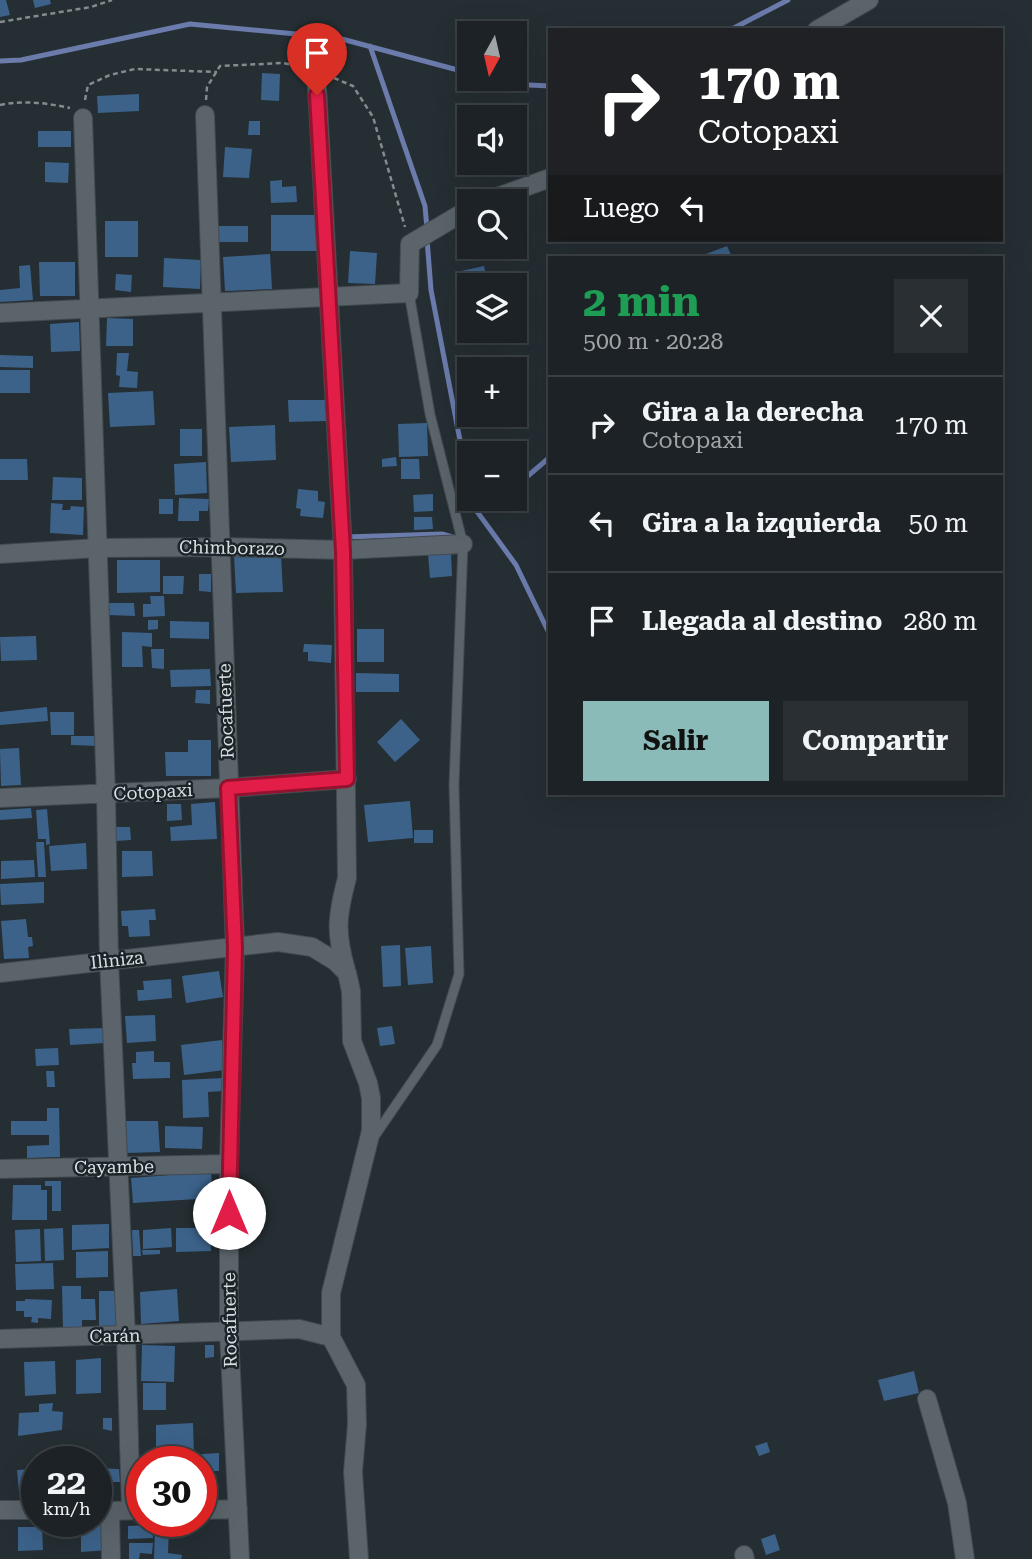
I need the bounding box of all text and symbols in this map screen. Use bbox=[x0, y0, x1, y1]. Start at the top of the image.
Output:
north arrow bbox=[457, 21, 527, 91]
map controls bbox=[457, 21, 527, 511]
pin bbox=[287, 23, 347, 95]
icon: arrive bbox=[298, 34, 336, 72]
text: 170 m bbox=[698, 54, 840, 111]
icon: right bbox=[583, 56, 674, 147]
button: sound bbox=[457, 105, 527, 175]
text: Cotopaxi bbox=[698, 113, 839, 151]
button: search bbox=[457, 189, 527, 259]
icon: left bbox=[674, 189, 712, 227]
text: Luego bbox=[583, 193, 660, 223]
button: layers bbox=[457, 273, 527, 343]
text: 2 min bbox=[583, 277, 700, 326]
button: close bbox=[894, 279, 968, 353]
text: 500 m · 20:28 bbox=[583, 328, 723, 355]
button: + bbox=[457, 357, 527, 427]
text: Gira a la derecha bbox=[642, 397, 863, 427]
icon: right bbox=[583, 406, 621, 444]
text: 170 m bbox=[894, 410, 968, 440]
text: Cotopaxi bbox=[642, 427, 743, 454]
button: − bbox=[457, 441, 527, 511]
icon: left bbox=[583, 504, 621, 542]
text: Gira a la izquierda bbox=[642, 508, 881, 538]
text: 50 m bbox=[909, 508, 968, 538]
street label: Chimborazo bbox=[179, 536, 285, 559]
icon: arrive bbox=[583, 602, 621, 640]
text: Llegada al destino bbox=[642, 606, 882, 636]
text: 280 m bbox=[903, 606, 977, 636]
street label: Rocafuerte bbox=[213, 663, 238, 759]
button: Salir bbox=[583, 701, 769, 781]
button: Compartir bbox=[783, 701, 968, 781]
street label: Cotopaxi bbox=[113, 779, 193, 804]
street label: Iliniza bbox=[89, 946, 145, 973]
street label: Cayambe bbox=[74, 1155, 154, 1178]
position arrow bbox=[192, 1176, 266, 1250]
street label: Rocafuerte bbox=[218, 1272, 241, 1368]
street label: Carán bbox=[89, 1325, 141, 1346]
speed limit sign: 30 bbox=[126, 1446, 217, 1537]
text: 22 bbox=[47, 1462, 86, 1503]
text: km/h bbox=[42, 1498, 91, 1519]

